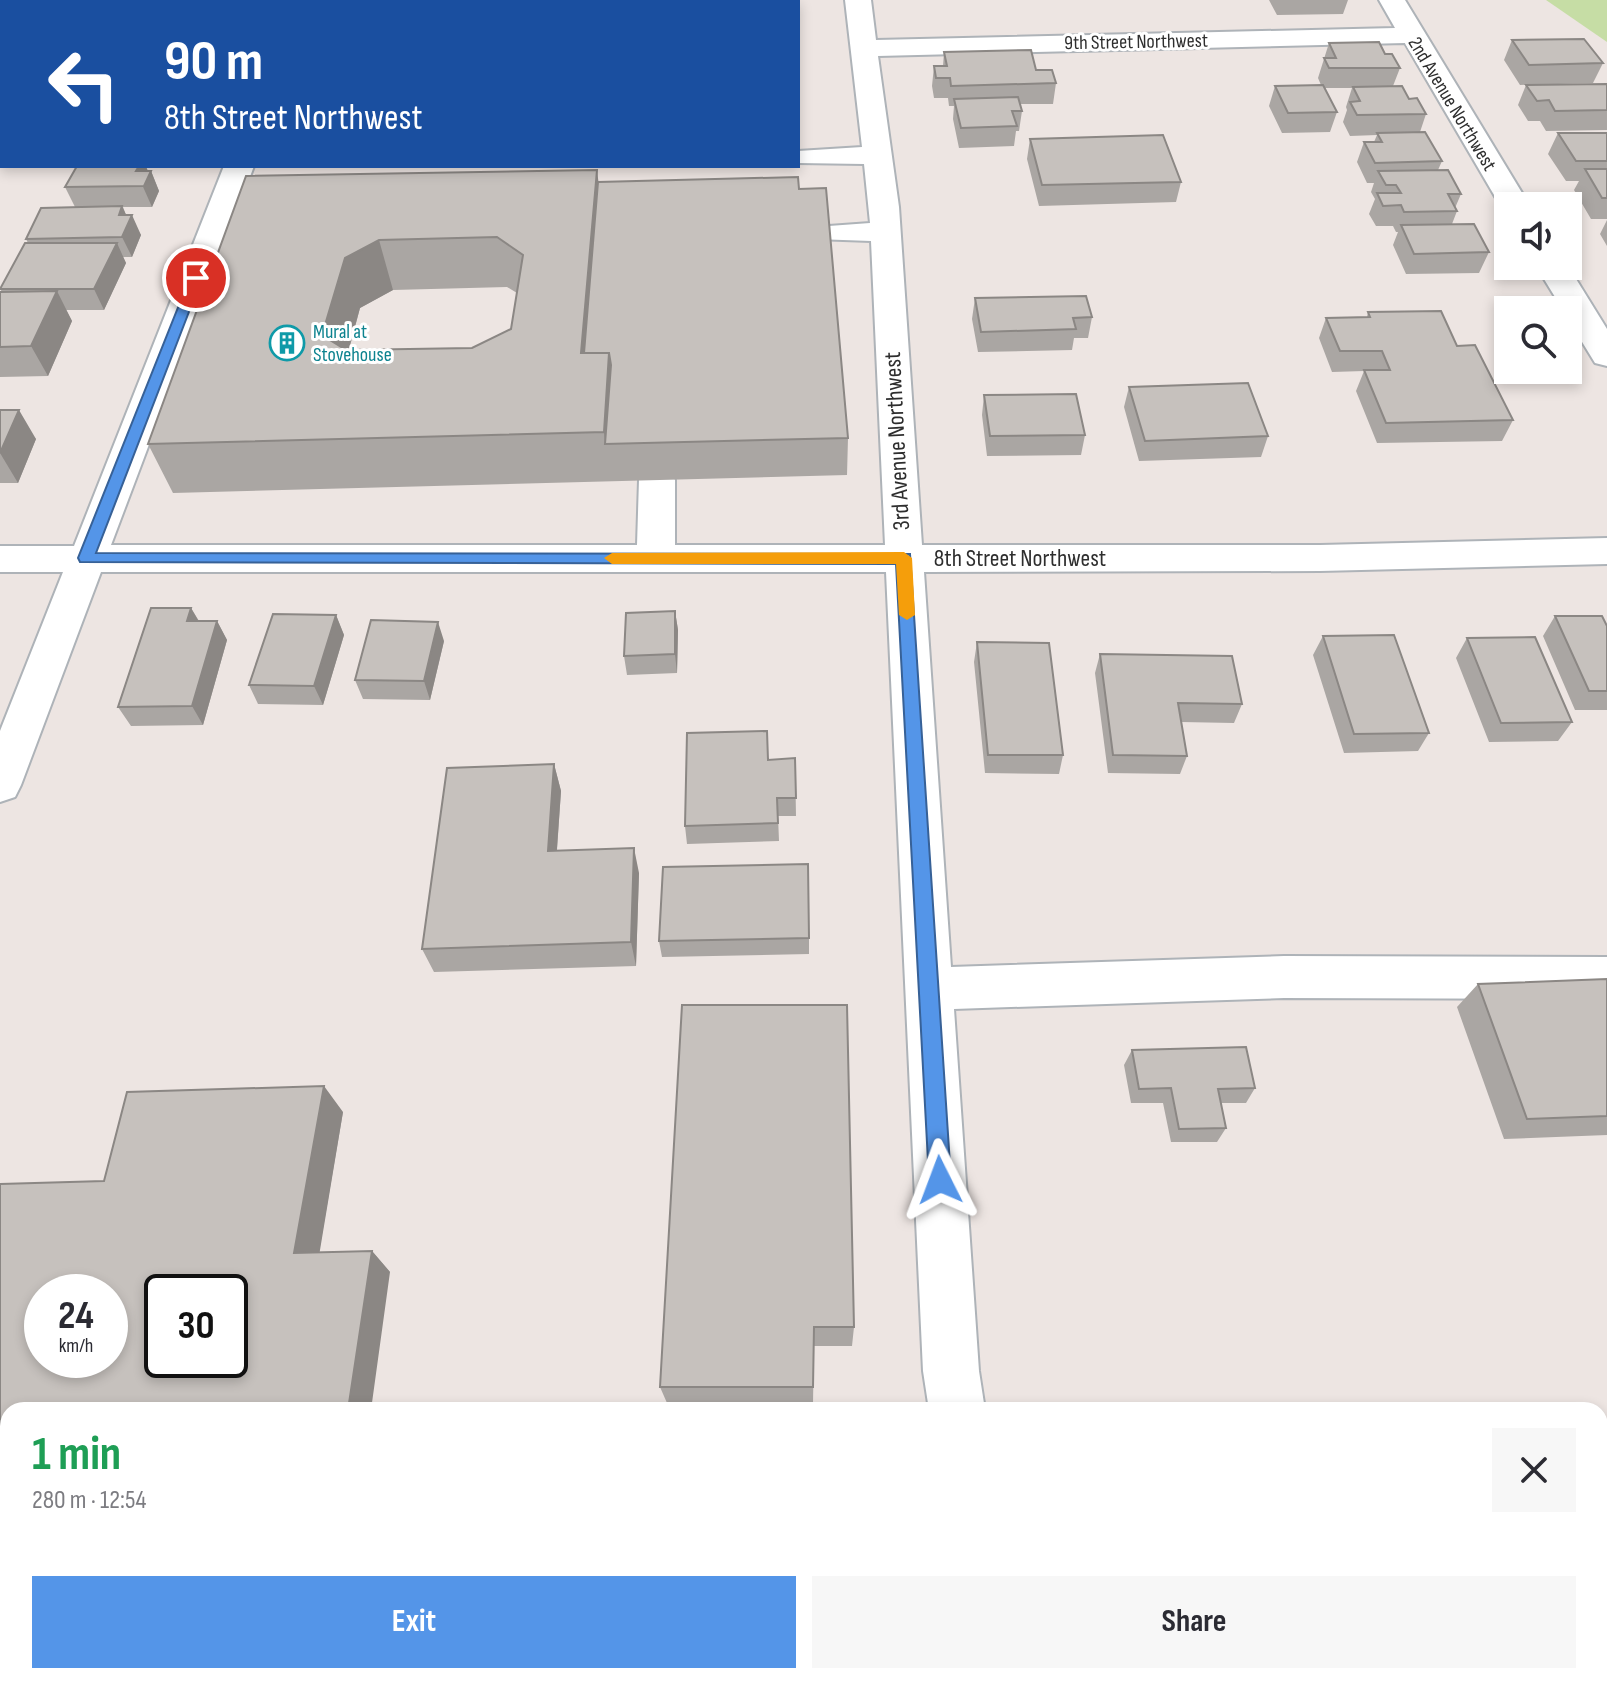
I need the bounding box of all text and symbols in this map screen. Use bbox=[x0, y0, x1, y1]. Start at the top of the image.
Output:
text: 90 m bbox=[164, 29, 263, 96]
street label: 9th Street Northwest bbox=[1064, 29, 1208, 55]
icon: left bbox=[32, 32, 136, 136]
street label: 2nd Avenue Northwest bbox=[1403, 33, 1501, 175]
text: 8th Street Northwest bbox=[164, 97, 422, 140]
map controls bbox=[1494, 192, 1582, 384]
button: sound bbox=[1494, 192, 1582, 280]
pin bbox=[162, 244, 230, 312]
icon: arrive bbox=[174, 256, 218, 300]
button: search bbox=[1494, 296, 1582, 384]
place label: Mural at Stovehouse bbox=[313, 320, 392, 367]
building icon: Mural at Stovehouse bbox=[268, 324, 306, 362]
street label: 3rd Avenue Northwest bbox=[878, 351, 916, 531]
street label: 8th Street Northwest bbox=[934, 544, 1106, 573]
position arrow bbox=[898, 1138, 982, 1222]
speed limit sign: 30 bbox=[144, 1274, 248, 1378]
text: 24 bbox=[58, 1292, 94, 1340]
text: km/h bbox=[59, 1334, 93, 1358]
text: 1 min bbox=[32, 1426, 121, 1483]
button: close bbox=[1492, 1428, 1576, 1512]
text: 280 m · 12:54 bbox=[32, 1485, 146, 1516]
button: Exit bbox=[32, 1576, 796, 1668]
button: Share bbox=[812, 1576, 1576, 1668]

